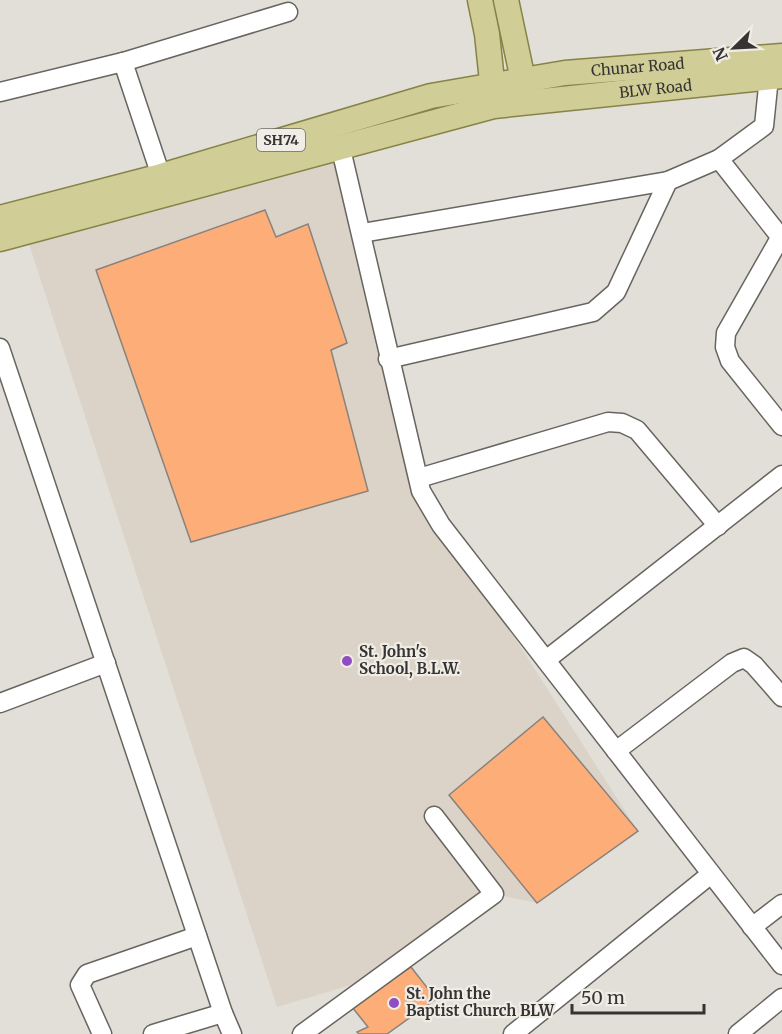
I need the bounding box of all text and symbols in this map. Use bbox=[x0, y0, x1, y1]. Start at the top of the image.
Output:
north arrow bbox=[704, 18, 764, 78]
text: N bbox=[708, 44, 732, 64]
street label: Chunar Road bbox=[590, 54, 685, 80]
street label: BLW Road bbox=[618, 75, 693, 102]
road number: SH74 bbox=[257, 129, 305, 151]
place label: St. John's School, B.L.W. bbox=[359, 642, 460, 679]
marker: St. John's School, B.L.W. bbox=[340, 654, 354, 668]
scale bar bbox=[572, 977, 704, 1015]
place label: St. John the Baptist Church BLW bbox=[406, 984, 555, 1020]
text: 50 m bbox=[581, 986, 625, 1009]
marker: St. John the Baptist Church BLW bbox=[387, 996, 401, 1010]

